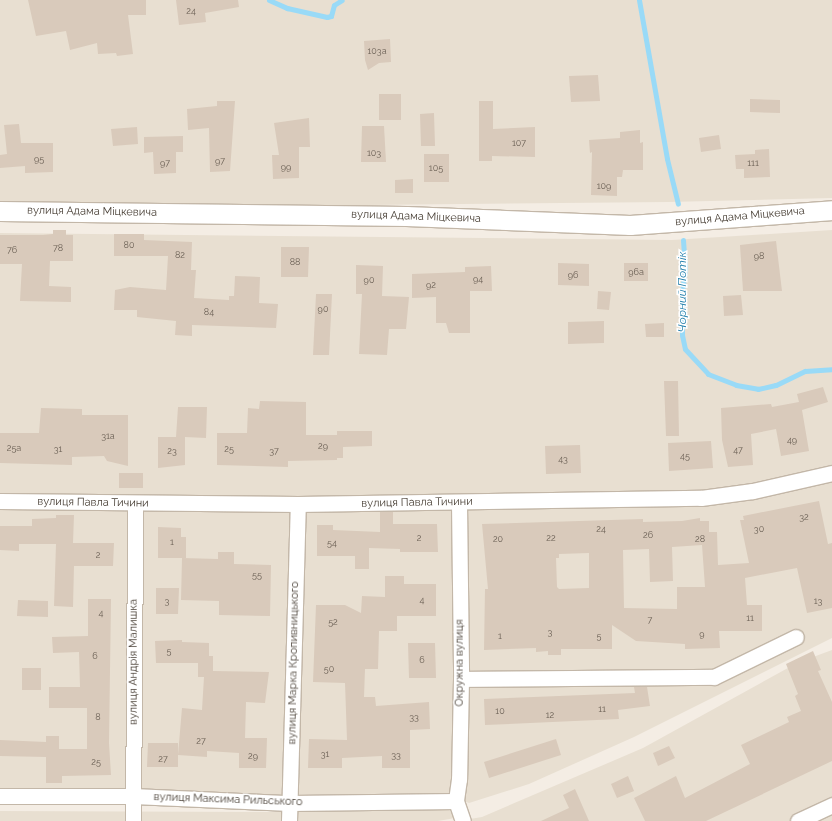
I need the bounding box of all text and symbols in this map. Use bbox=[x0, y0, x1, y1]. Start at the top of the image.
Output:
house number: 24 bbox=[186, 6, 196, 16]
house number: 103а bbox=[367, 46, 387, 56]
house number: 107 bbox=[512, 138, 526, 148]
house number: 103 bbox=[367, 148, 381, 158]
house number: 95 bbox=[34, 154, 44, 164]
house number: 97 bbox=[215, 156, 225, 166]
house number: 97 bbox=[160, 158, 170, 168]
house number: 111 bbox=[747, 158, 759, 168]
house number: 99 bbox=[281, 162, 291, 172]
house number: 105 bbox=[429, 163, 443, 173]
house number: 109 bbox=[597, 181, 611, 191]
street label: вулиця Адама Міцкевича bbox=[27, 204, 157, 220]
street label: вулиця Адама Міцкевича bbox=[675, 205, 805, 229]
street label: вулиця Адама Міцкевича bbox=[351, 208, 481, 226]
house number: 80 bbox=[124, 240, 134, 250]
house number: 78 bbox=[53, 243, 63, 253]
house number: 76 bbox=[7, 245, 17, 255]
house number: 82 bbox=[175, 250, 185, 260]
house number: 98 bbox=[754, 251, 764, 261]
water label: Чорний Потік bbox=[676, 252, 690, 332]
house number: 88 bbox=[290, 257, 300, 267]
house number: 96а bbox=[628, 267, 644, 277]
house number: 96 bbox=[568, 270, 578, 280]
house number: 94 bbox=[473, 274, 483, 284]
house number: 90 bbox=[364, 275, 374, 285]
house number: 92 bbox=[426, 280, 436, 290]
house number: 90 bbox=[318, 304, 328, 314]
house number: 84 bbox=[204, 307, 214, 317]
house number: 31а bbox=[101, 431, 115, 441]
house number: 49 bbox=[787, 435, 797, 445]
house number: 29 bbox=[318, 441, 328, 451]
house number: 25а bbox=[7, 443, 21, 453]
house number: 31 bbox=[54, 444, 62, 454]
house number: 25 bbox=[224, 444, 234, 454]
house number: 47 bbox=[733, 445, 743, 455]
house number: 23 bbox=[167, 446, 177, 456]
house number: 37 bbox=[269, 446, 279, 456]
house number: 45 bbox=[680, 451, 690, 461]
house number: 43 bbox=[558, 454, 568, 464]
street label: вулиця Павла Тичини bbox=[37, 495, 149, 511]
street label: вулиця Павла Тичини bbox=[361, 495, 473, 511]
house number: 32 bbox=[799, 512, 809, 522]
house number: 24 bbox=[596, 524, 606, 534]
house number: 30 bbox=[754, 524, 764, 534]
house number: 26 bbox=[643, 530, 653, 540]
house number: 2 bbox=[417, 533, 421, 543]
house number: 22 bbox=[546, 533, 556, 543]
house number: 20 bbox=[493, 534, 503, 544]
house number: 28 bbox=[695, 534, 705, 544]
house number: 1 bbox=[170, 537, 174, 547]
house number: 54 bbox=[327, 538, 337, 548]
house number: 2 bbox=[96, 550, 100, 560]
house number: 55 bbox=[252, 570, 262, 580]
street label: вулиця Марка Кропивницького bbox=[286, 581, 302, 745]
house number: 4 bbox=[420, 595, 424, 605]
house number: 3 bbox=[165, 596, 169, 606]
house number: 13 bbox=[814, 596, 822, 606]
street label: вулиця Андрія Малишка bbox=[127, 599, 141, 725]
house number: 4 bbox=[99, 608, 103, 618]
house number: 11 bbox=[746, 613, 754, 623]
house number: 7 bbox=[648, 615, 652, 625]
house number: 52 bbox=[328, 617, 338, 627]
street label: Окружна вулиця bbox=[453, 619, 467, 707]
house number: 3 bbox=[548, 627, 552, 637]
house number: 9 bbox=[699, 629, 705, 639]
house number: 1 bbox=[498, 631, 502, 641]
house number: 5 bbox=[597, 631, 601, 641]
house number: 5 bbox=[167, 646, 171, 656]
house number: 6 bbox=[92, 651, 98, 661]
house number: 6 bbox=[419, 655, 425, 665]
house number: 50 bbox=[324, 664, 334, 674]
house number: 11 bbox=[598, 704, 606, 714]
house number: 10 bbox=[495, 706, 505, 716]
house number: 12 bbox=[546, 710, 554, 720]
house number: 8 bbox=[95, 712, 101, 722]
house number: 33 bbox=[409, 712, 419, 722]
house number: 27 bbox=[196, 736, 206, 746]
house number: 31 bbox=[321, 749, 329, 759]
house number: 33 bbox=[391, 750, 401, 760]
house number: 29 bbox=[248, 751, 258, 761]
house number: 27 bbox=[158, 754, 168, 764]
house number: 25 bbox=[91, 757, 101, 767]
street label: вулиця Максима Рильського bbox=[153, 791, 303, 809]

